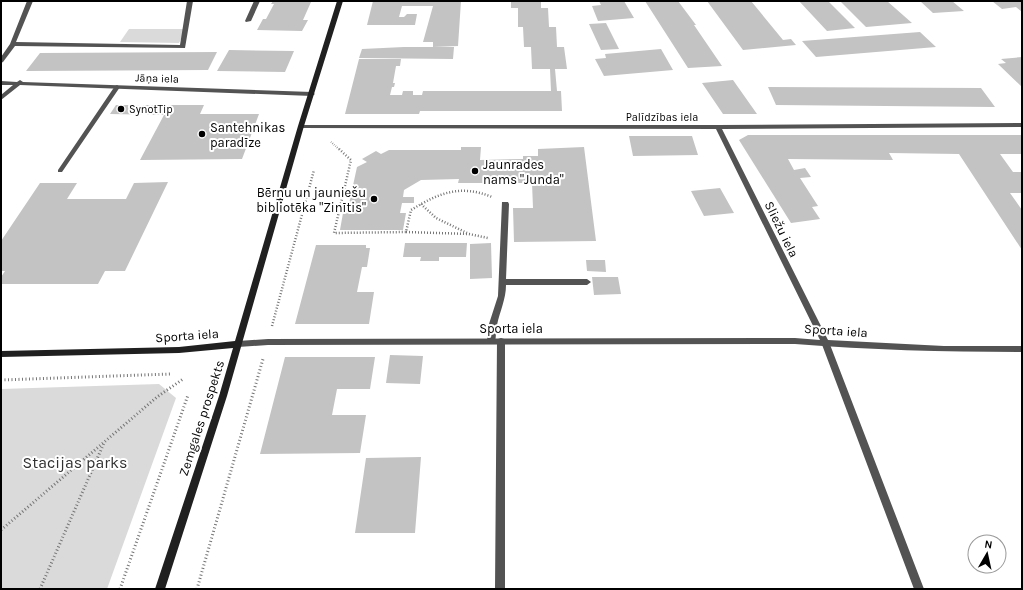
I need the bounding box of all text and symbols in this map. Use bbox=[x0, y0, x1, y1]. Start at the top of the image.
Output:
street label: Jāņa iela bbox=[135, 71, 179, 87]
place label: SynotTip bbox=[129, 103, 173, 116]
marker: SynotTip bbox=[116, 104, 126, 114]
street label: Palīdzības iela bbox=[626, 111, 698, 124]
place label: Santehnikas paradīze bbox=[210, 120, 285, 150]
marker: Santehnikas paradīze bbox=[197, 129, 207, 139]
place label: Jaunrades nams "Junda" bbox=[483, 157, 564, 187]
marker: Jaunrades nams "Junda" bbox=[470, 166, 480, 176]
place label: Bērnu un jauniešu bibliotēka "Zinītis" bbox=[256, 185, 366, 215]
marker: Bērnu un jauniešu bibliotēka "Zinītis" bbox=[369, 194, 379, 204]
street label: Sliežu iela bbox=[762, 199, 802, 260]
street label: Sporta iela bbox=[479, 321, 543, 336]
street label: Sporta iela bbox=[804, 321, 868, 340]
street label: Sporta iela bbox=[155, 326, 219, 345]
street label: Zemgales prospekts bbox=[176, 358, 227, 478]
park label: Stacijas parks bbox=[23, 453, 127, 472]
north arrow bbox=[967, 534, 1007, 574]
text: N bbox=[984, 538, 993, 552]

